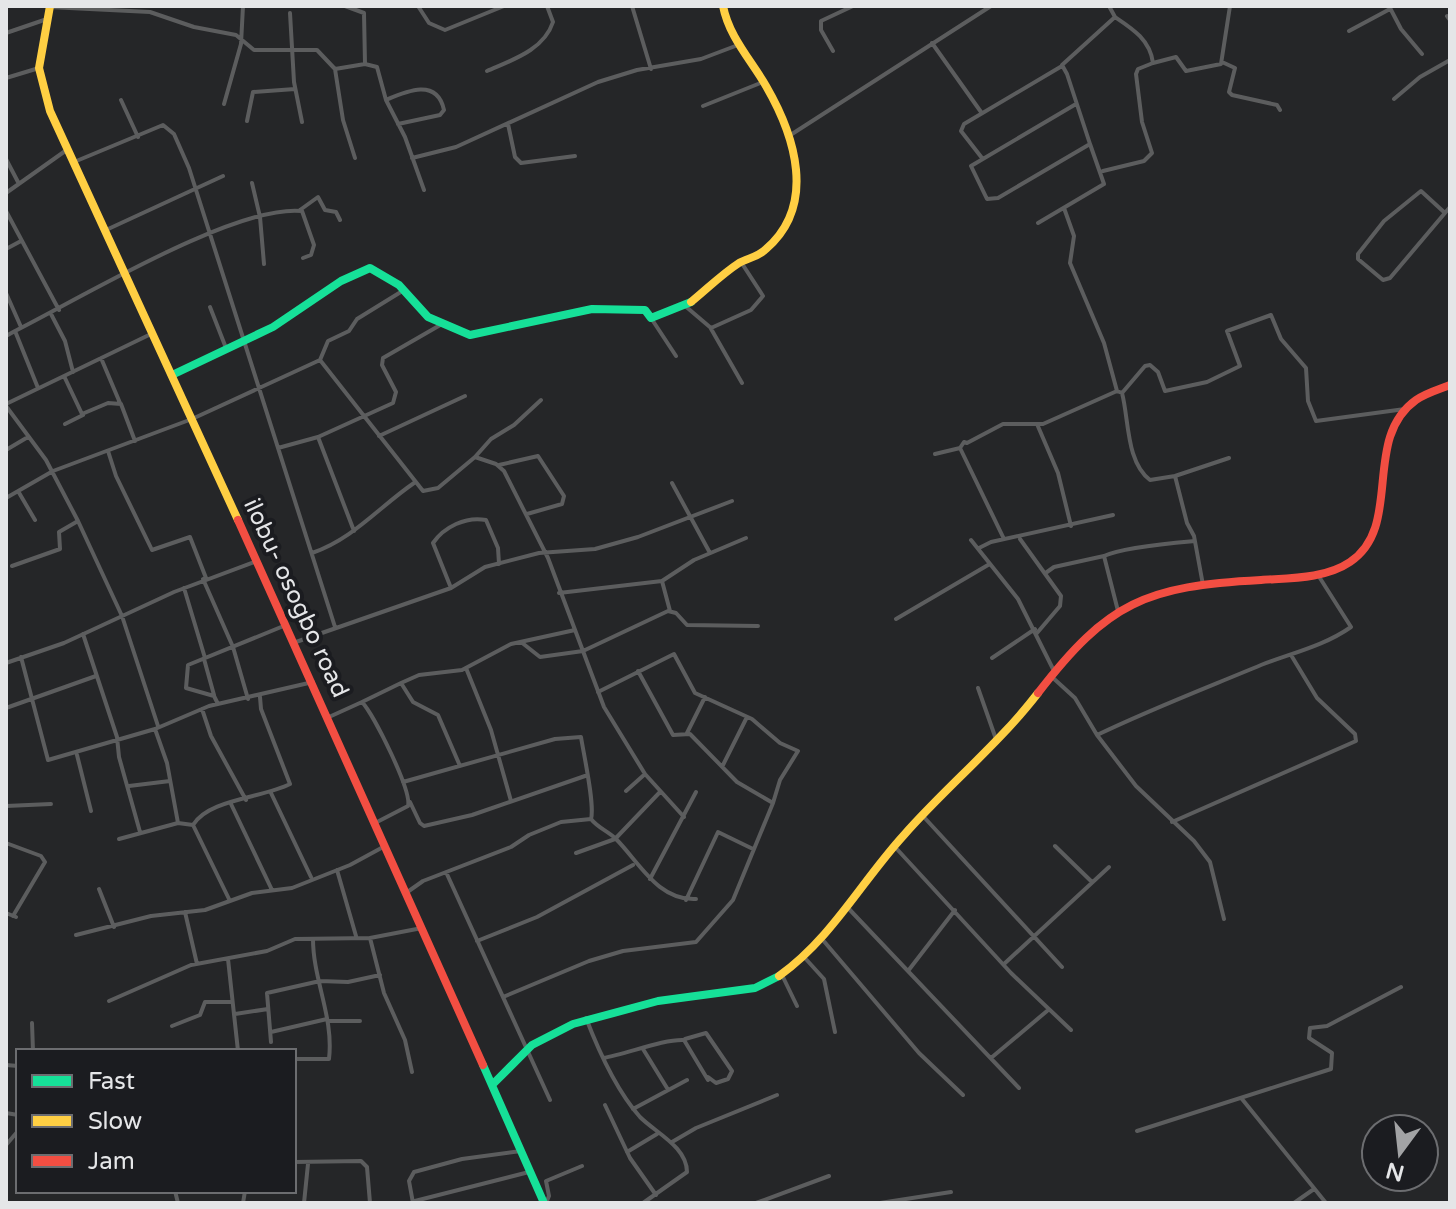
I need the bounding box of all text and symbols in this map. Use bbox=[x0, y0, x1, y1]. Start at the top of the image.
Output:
street label: ilobu- osogbo road bbox=[237, 494, 355, 702]
legend bbox=[16, 1049, 296, 1193]
text: Fast bbox=[88, 1067, 135, 1096]
text: Slow bbox=[88, 1107, 142, 1136]
north arrow bbox=[1360, 1113, 1440, 1193]
text: Jam bbox=[88, 1147, 135, 1176]
text: N bbox=[1383, 1157, 1407, 1186]

